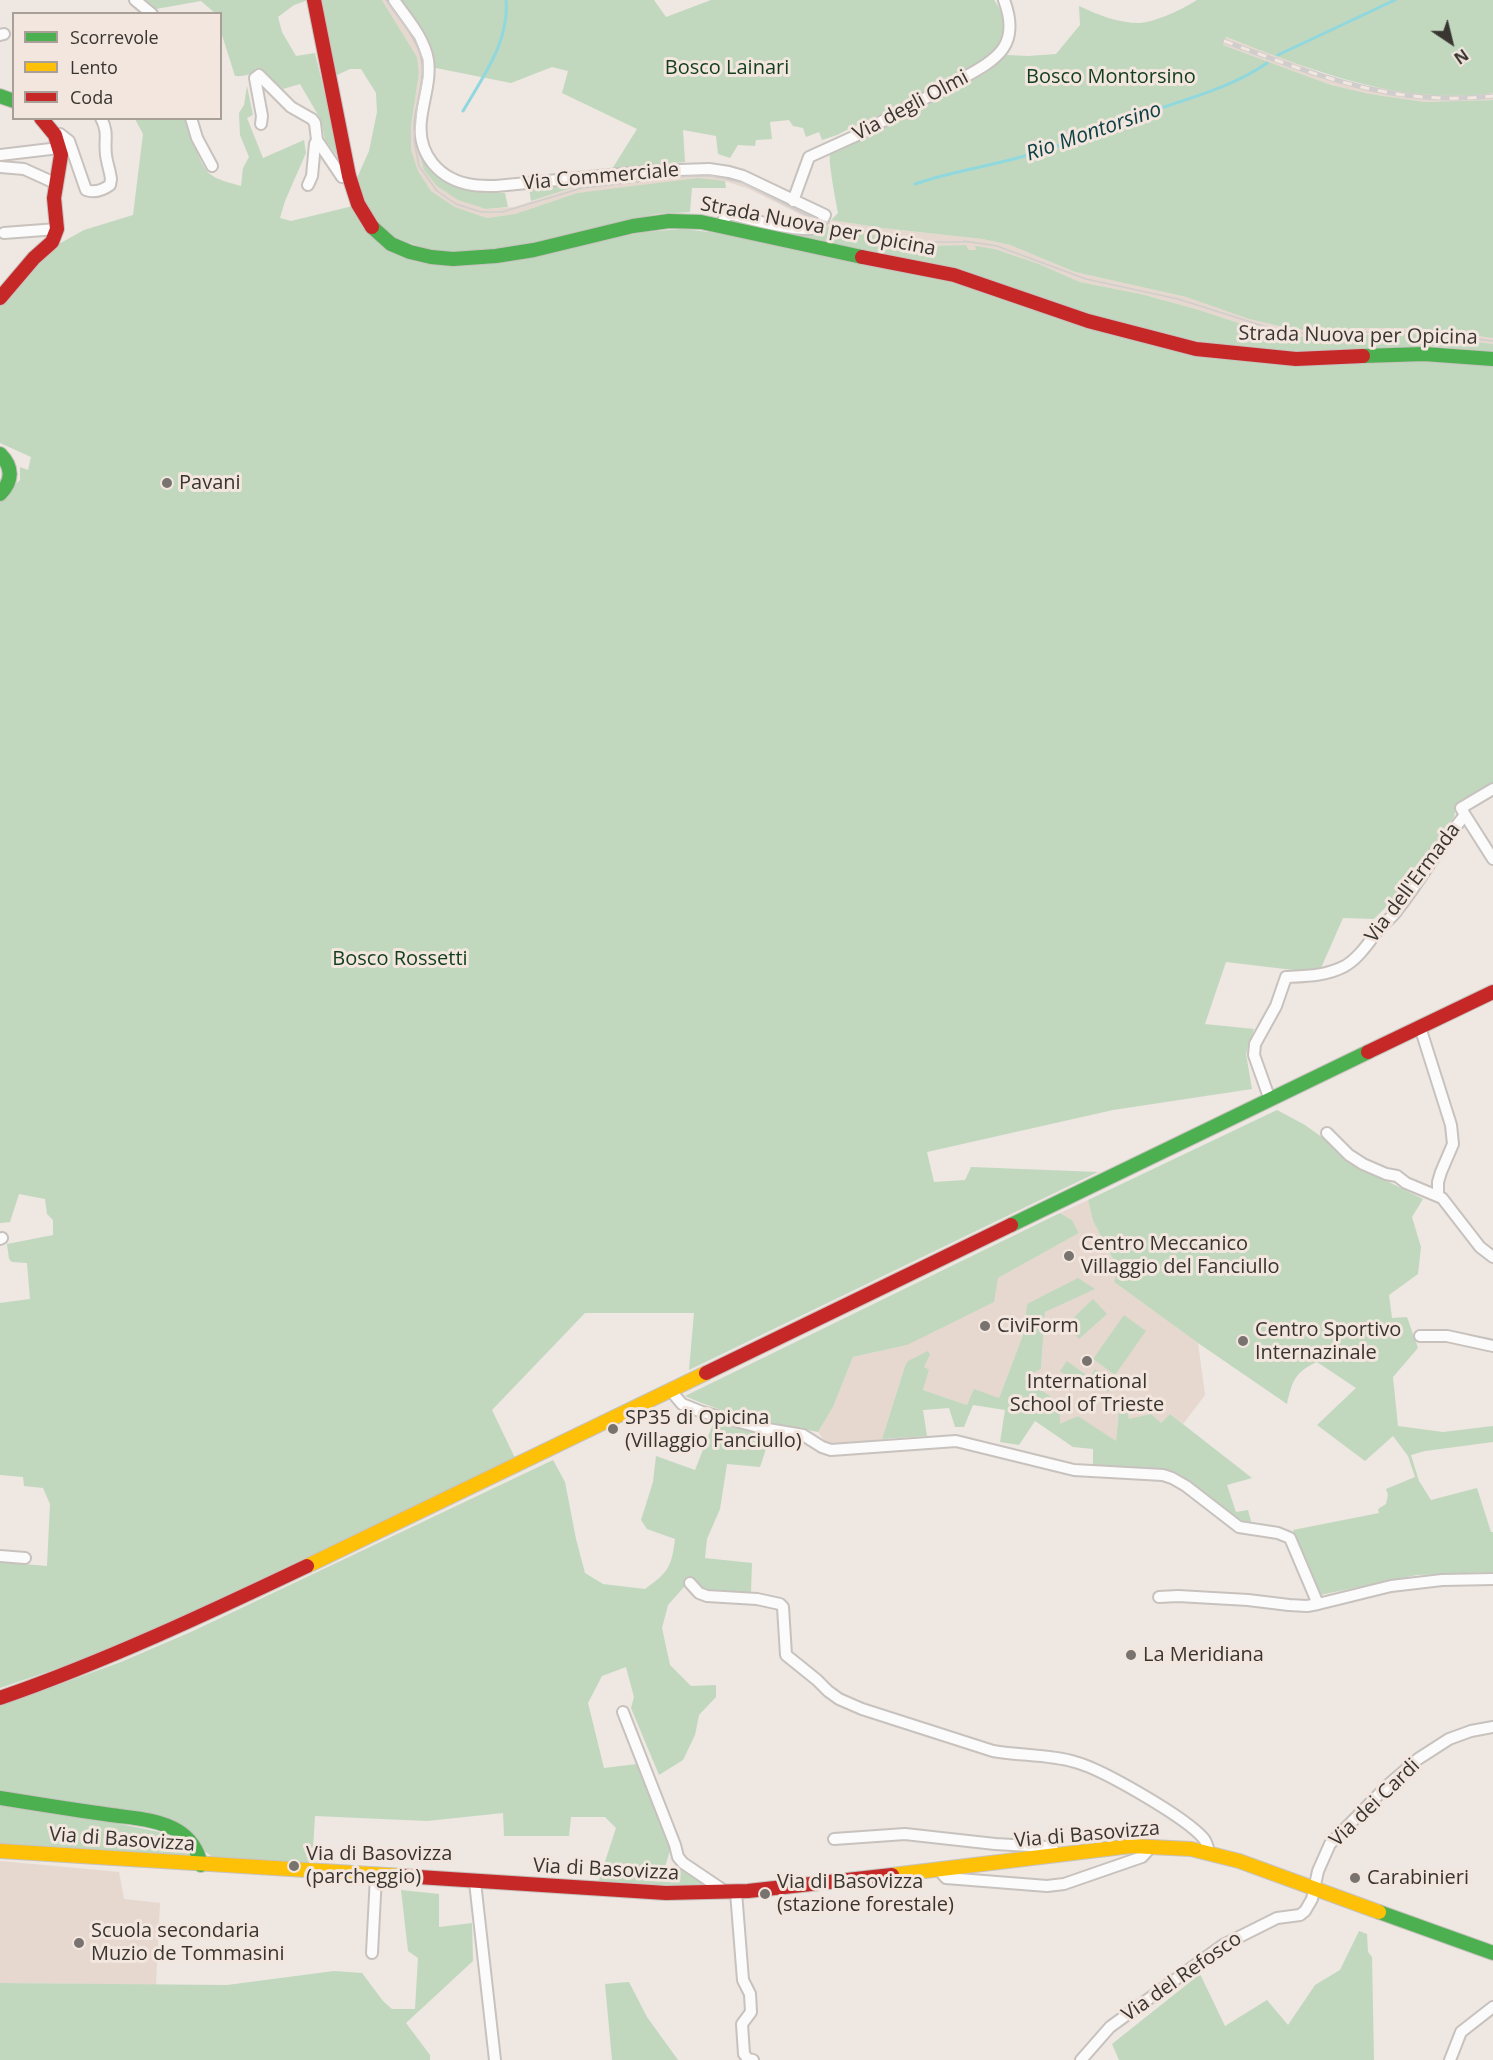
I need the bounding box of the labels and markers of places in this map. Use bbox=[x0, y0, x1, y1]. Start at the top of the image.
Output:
place label: Pavani bbox=[179, 471, 241, 495]
marker: Pavani bbox=[160, 476, 174, 490]
place label: Centro Meccanico Villaggio del Fanciullo bbox=[1081, 1232, 1280, 1279]
marker: Centro Meccanico Villaggio del Fanciullo bbox=[1062, 1249, 1076, 1263]
place label: CiviForm bbox=[997, 1314, 1079, 1338]
place label: Centro Sportivo Internazinale bbox=[1255, 1318, 1401, 1365]
marker: CiviForm bbox=[978, 1319, 992, 1333]
marker: Centro Sportivo Internazinale bbox=[1236, 1334, 1250, 1348]
marker: International School of Trieste bbox=[1080, 1354, 1094, 1368]
place label: International School of Trieste bbox=[1010, 1370, 1164, 1417]
place label: SP35 di Opicina (Villaggio Fanciullo) bbox=[625, 1406, 802, 1453]
marker: SP35 di Opicina (Villaggio Fanciullo) bbox=[606, 1422, 620, 1436]
place label: La Meridiana bbox=[1143, 1643, 1264, 1667]
marker: La Meridiana bbox=[1124, 1648, 1138, 1662]
place label: Via di Basovizza (parcheggio) bbox=[306, 1842, 452, 1889]
marker: Via di Basovizza (parcheggio) bbox=[287, 1859, 301, 1873]
place label: Carabinieri bbox=[1367, 1866, 1469, 1890]
place label: Via di Basovizza (stazione forestale) bbox=[777, 1870, 954, 1917]
marker: Carabinieri bbox=[1348, 1871, 1362, 1885]
marker: Via di Basovizza (stazione forestale) bbox=[758, 1887, 772, 1901]
place label: Scuola secondaria Muzio de Tommasini bbox=[91, 1919, 285, 1966]
marker: Scuola secondaria Muzio de Tommasini bbox=[72, 1936, 86, 1950]

